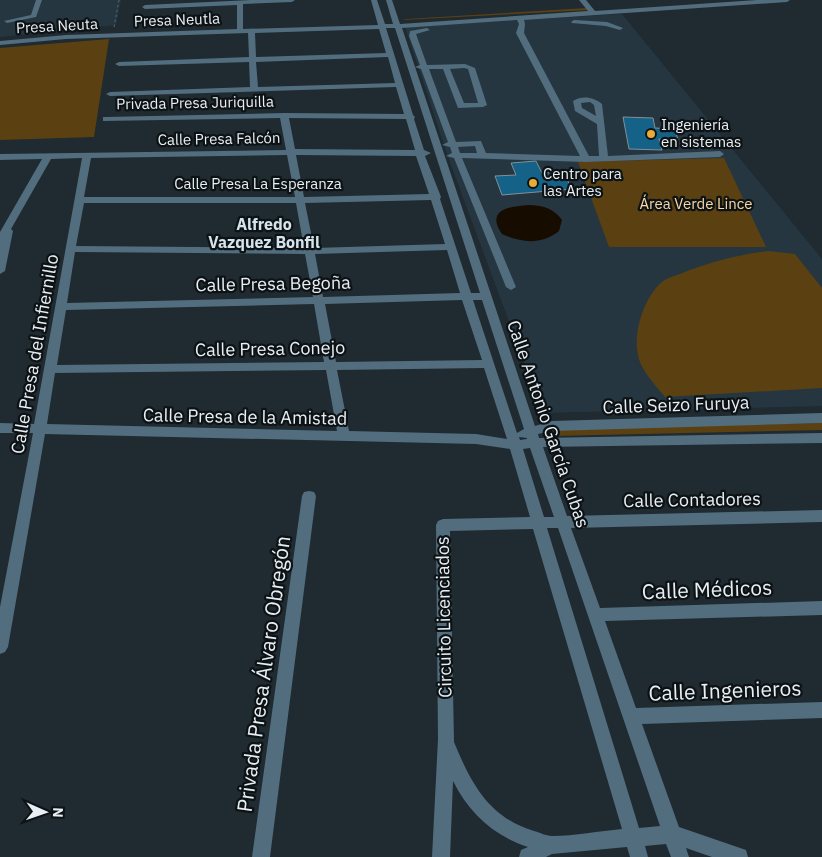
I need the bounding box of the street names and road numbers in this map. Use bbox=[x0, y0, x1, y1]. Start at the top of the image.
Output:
street label: Presa Neutla bbox=[134, 9, 220, 30]
street label: Presa Neuta bbox=[15, 14, 98, 37]
street label: Privada Presa Juriquilla bbox=[116, 92, 274, 113]
street label: Calle Presa Falcón bbox=[157, 128, 281, 149]
street label: Calle Presa La Esperanza bbox=[174, 174, 342, 193]
street label: Calle Presa del Infiernillo bbox=[6, 252, 63, 456]
street label: Calle Presa Begoña bbox=[195, 271, 351, 296]
street label: Calle Antonio García Cubas bbox=[502, 317, 595, 531]
street label: Calle Presa Conejo bbox=[195, 336, 345, 361]
street label: Calle Seizo Furuya bbox=[602, 390, 750, 419]
street label: Calle Presa de la Amistad bbox=[143, 403, 347, 430]
street label: Calle Contadores bbox=[623, 487, 761, 512]
street label: Privada Presa Álvaro Obregón bbox=[230, 534, 296, 814]
street label: Circuito Licenciados bbox=[431, 536, 456, 698]
street label: Calle Médicos bbox=[641, 573, 773, 605]
street label: Calle Ingenieros bbox=[648, 673, 802, 707]

